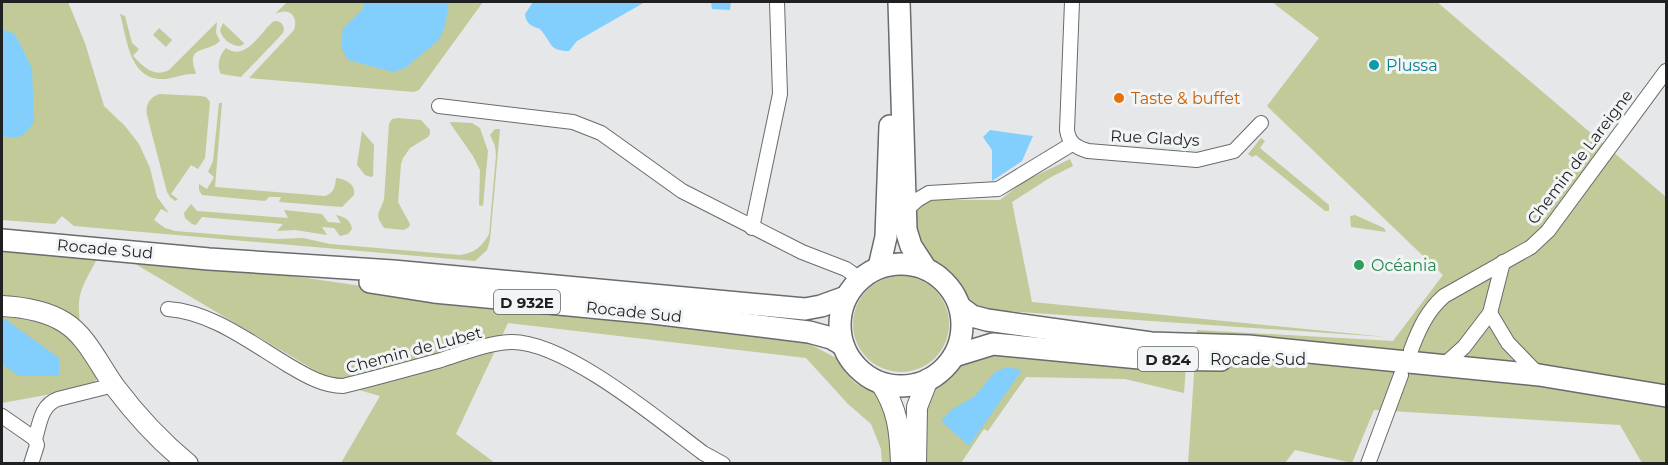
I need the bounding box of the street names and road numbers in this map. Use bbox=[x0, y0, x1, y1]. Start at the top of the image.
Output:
street label: Chemin de Lareigne bbox=[1523, 86, 1637, 228]
street label: Rue Gladys bbox=[1110, 126, 1200, 150]
street label: Rocade Sud bbox=[56, 235, 154, 263]
road number: D 932E bbox=[494, 290, 560, 314]
street label: Rocade Sud bbox=[585, 298, 683, 326]
street label: Chemin de Lubet bbox=[344, 323, 484, 377]
road number: D 824 bbox=[1138, 347, 1198, 371]
street label: Rocade Sud bbox=[1210, 350, 1306, 369]

